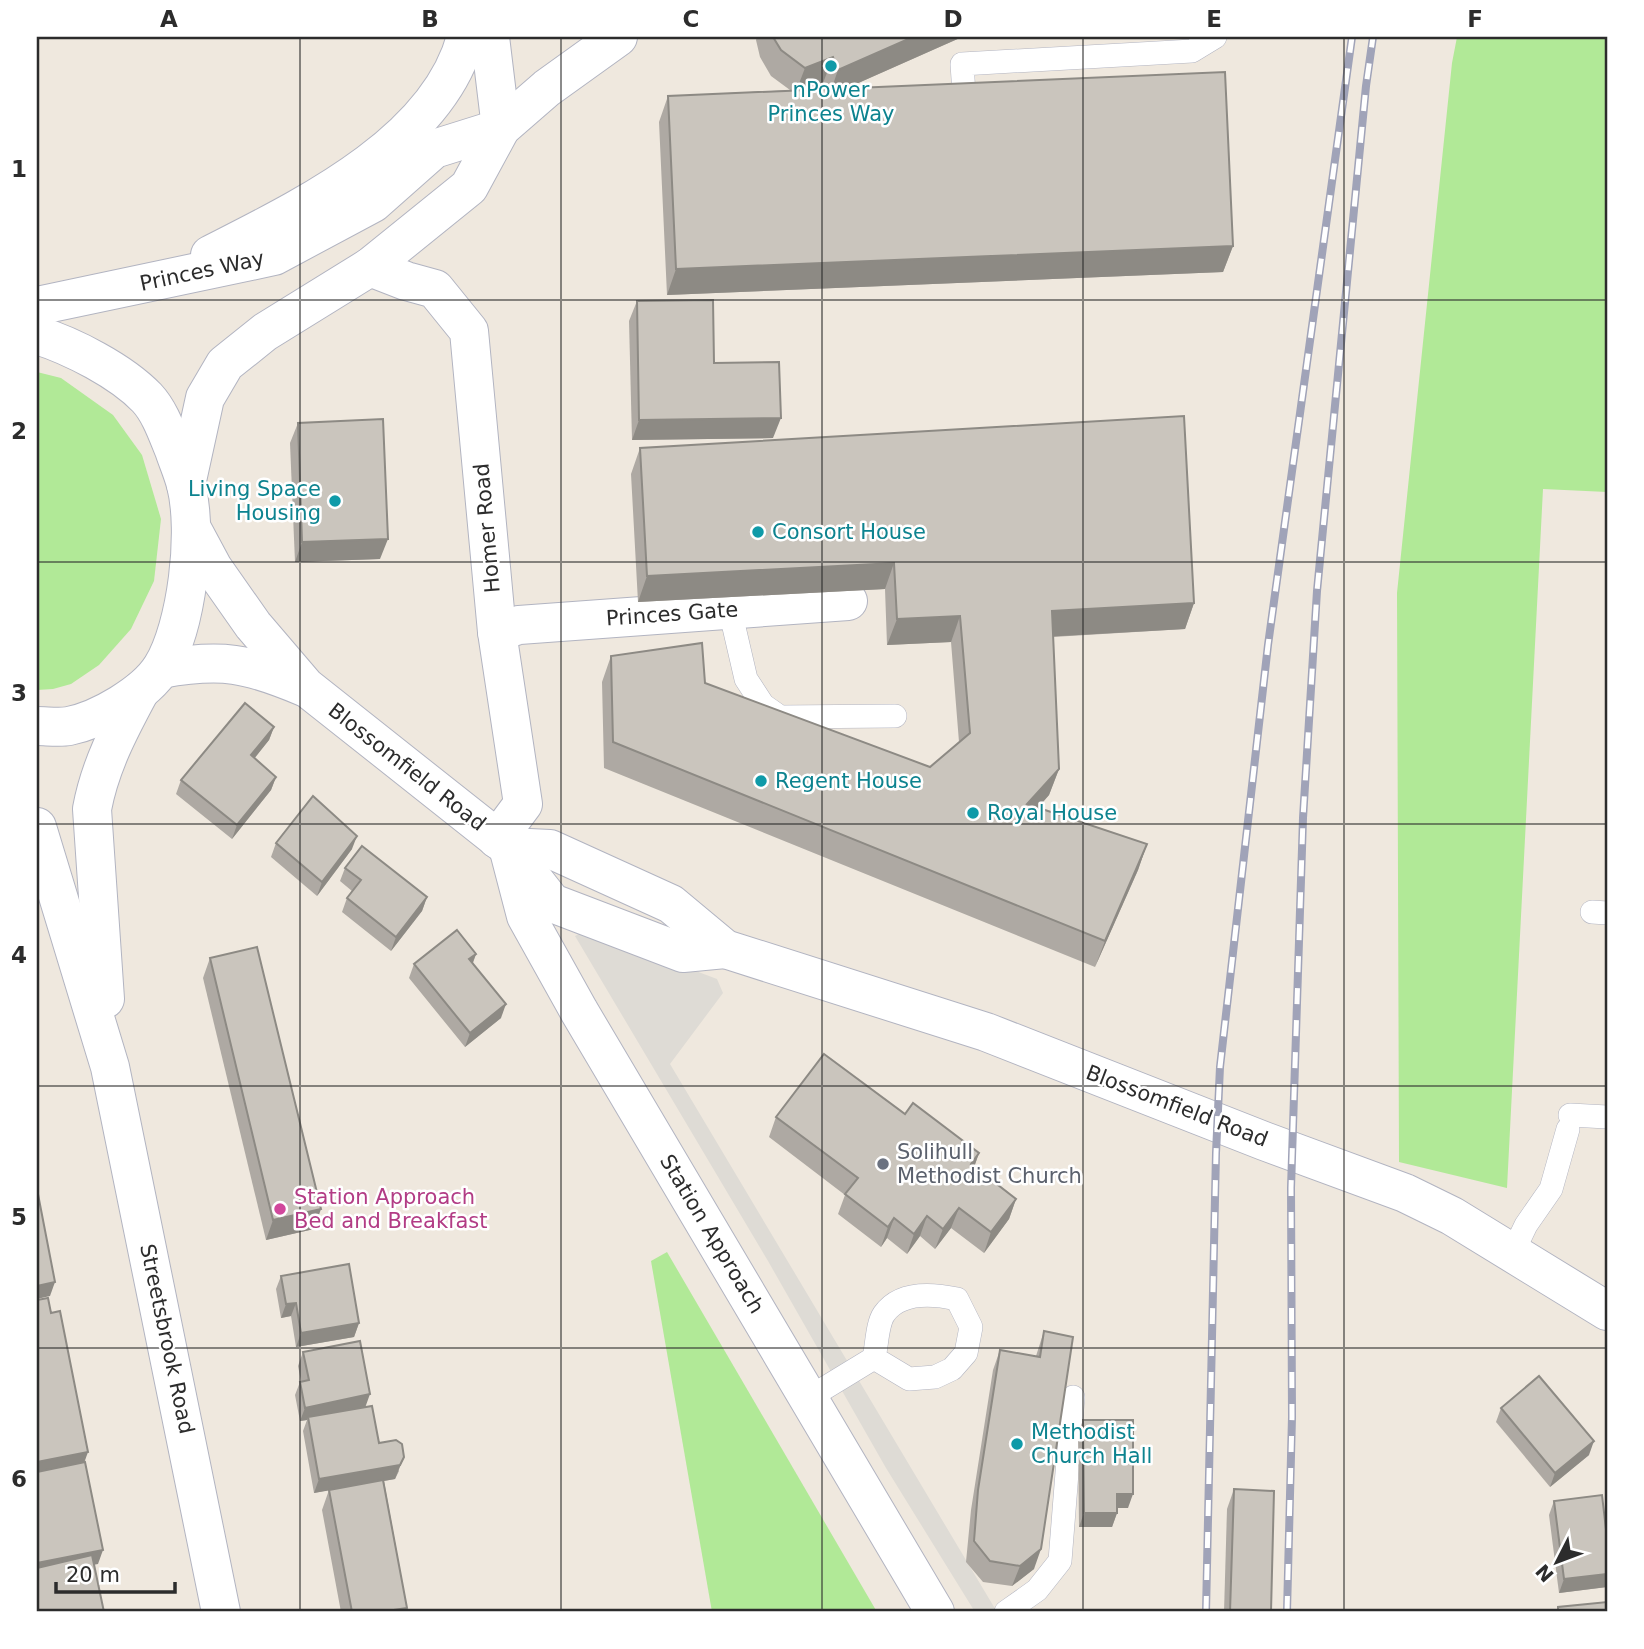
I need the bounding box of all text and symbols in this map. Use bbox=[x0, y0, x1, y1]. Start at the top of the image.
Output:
text: A bbox=[160, 6, 178, 32]
text: B bbox=[421, 6, 439, 32]
text: C bbox=[683, 6, 699, 32]
text: D bbox=[943, 6, 963, 32]
text: E bbox=[1206, 6, 1222, 32]
text: F bbox=[1467, 6, 1483, 32]
marker: nPower Princes Way bbox=[823, 58, 839, 74]
place label: nPower Princes Way bbox=[768, 78, 894, 126]
text: 1 bbox=[11, 156, 27, 182]
street label: Princes Way bbox=[137, 246, 267, 296]
text: 2 bbox=[11, 418, 27, 444]
street label: Homer Road bbox=[469, 462, 505, 594]
place label: Living Space Housing bbox=[188, 477, 321, 525]
marker: Living Space Housing bbox=[327, 493, 343, 509]
place label: Consort House bbox=[772, 520, 926, 544]
marker: Consort House bbox=[750, 524, 766, 540]
street label: Princes Gate bbox=[605, 597, 739, 631]
text: 3 bbox=[11, 680, 27, 706]
street label: Blossomfield Road bbox=[324, 698, 490, 836]
place label: Regent House bbox=[775, 769, 922, 793]
marker: Regent House bbox=[753, 773, 769, 789]
place label: Royal House bbox=[987, 801, 1117, 825]
marker: Royal House bbox=[965, 805, 981, 821]
text: 4 bbox=[11, 942, 27, 968]
street label: Blossomfield Road bbox=[1083, 1060, 1271, 1152]
place label: Solihull Methodist Church bbox=[897, 1140, 1082, 1188]
street label: Station Approach bbox=[655, 1150, 769, 1318]
marker: Solihull Methodist Church bbox=[875, 1156, 891, 1172]
place label: Station Approach Bed and Breakfast bbox=[294, 1185, 487, 1233]
marker: Station Approach Bed and Breakfast bbox=[272, 1201, 288, 1217]
text: 5 bbox=[11, 1204, 27, 1230]
street label: Streetsbrook Road bbox=[135, 1242, 199, 1436]
place label: Methodist Church Hall bbox=[1031, 1420, 1152, 1468]
marker: Methodist Church Hall bbox=[1009, 1436, 1025, 1452]
text: 6 bbox=[11, 1466, 27, 1492]
north arrow bbox=[1522, 1526, 1592, 1596]
scale bar bbox=[56, 1551, 175, 1595]
text: N bbox=[1531, 1560, 1558, 1587]
text: 20 m bbox=[66, 1563, 120, 1587]

